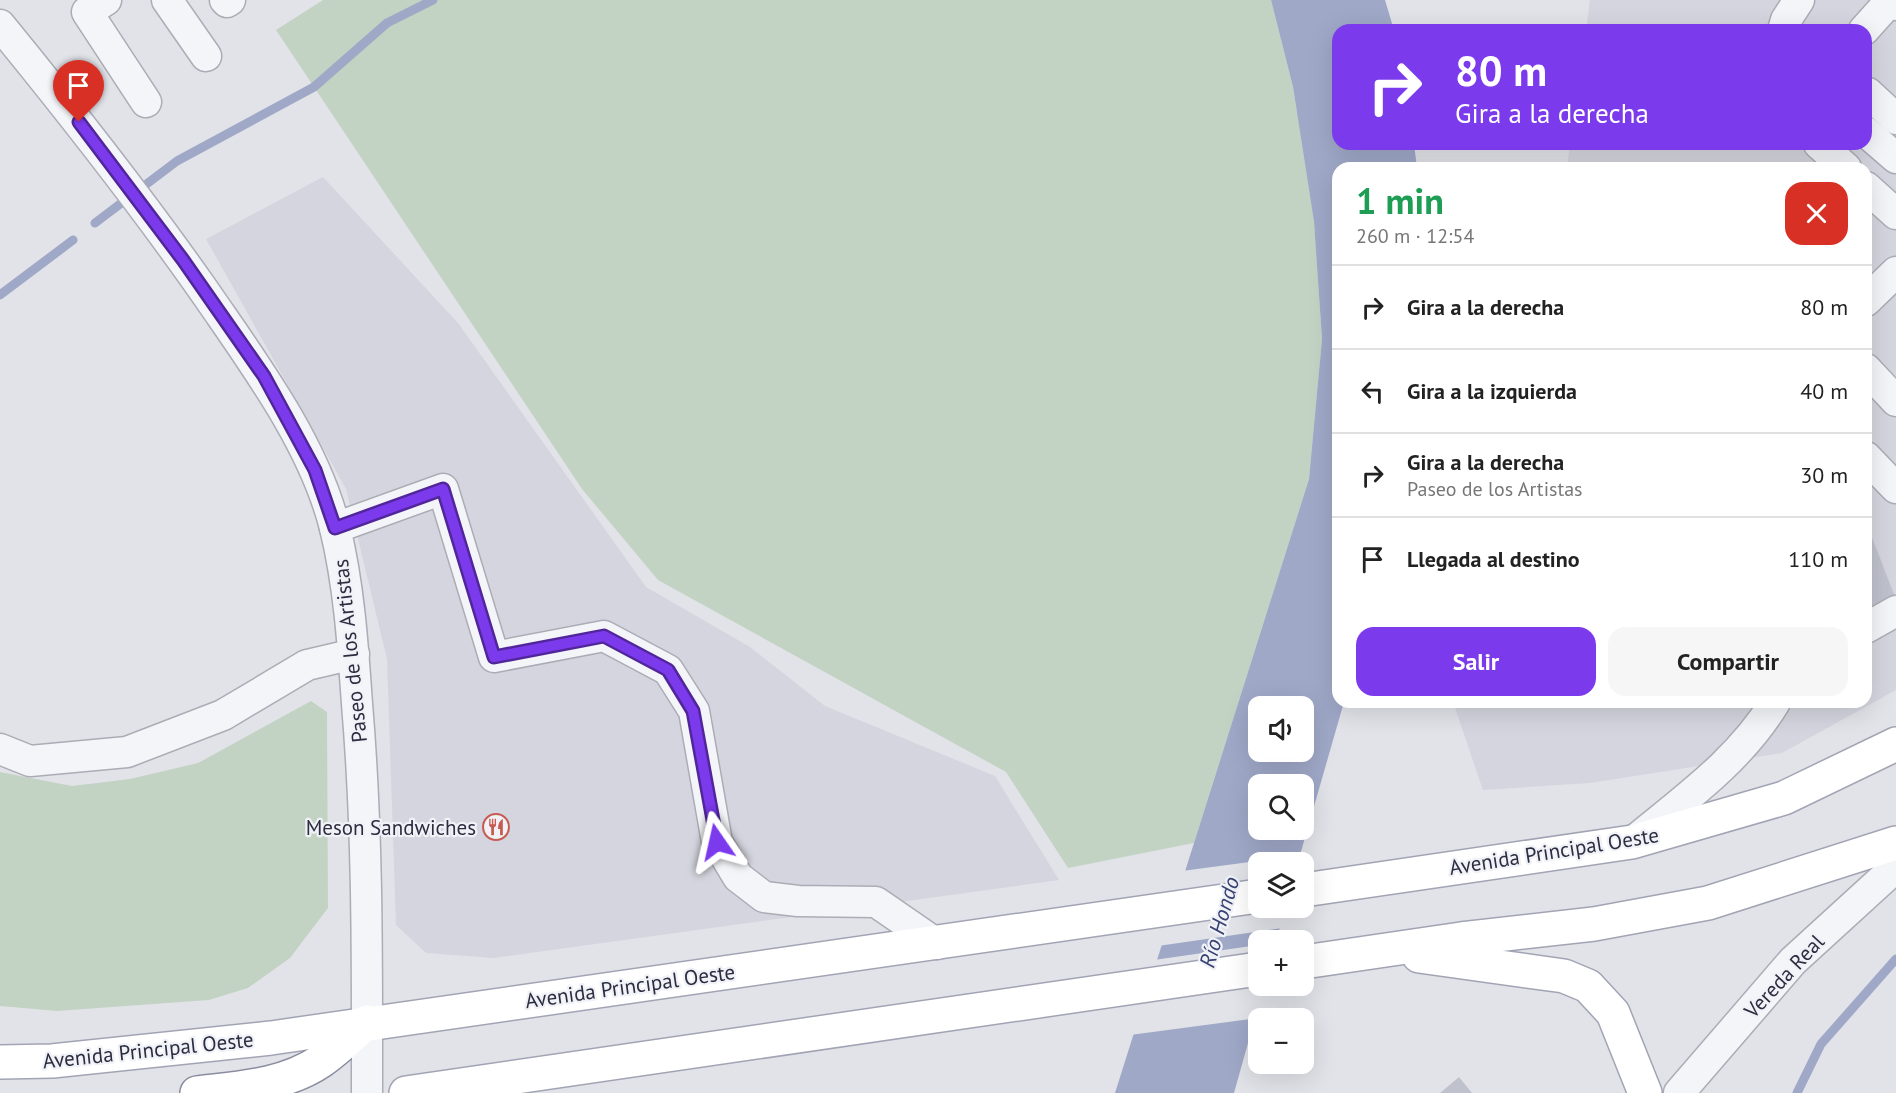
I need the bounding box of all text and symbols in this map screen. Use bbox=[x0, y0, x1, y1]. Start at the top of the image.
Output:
text: 80 m bbox=[1455, 43, 1547, 98]
icon: right bbox=[1356, 48, 1434, 126]
pin bbox=[53, 60, 104, 122]
icon: arrive bbox=[62, 69, 95, 102]
text: Gira a la derecha bbox=[1455, 96, 1649, 130]
text: 1 min bbox=[1356, 177, 1444, 224]
button: close bbox=[1785, 182, 1848, 245]
text: 260 m · 12:54 bbox=[1356, 223, 1474, 249]
icon: right bbox=[1356, 291, 1389, 324]
text: Gira a la derecha bbox=[1407, 293, 1564, 321]
text: 80 m bbox=[1800, 293, 1848, 321]
icon: left bbox=[1356, 375, 1389, 408]
text: Gira a la izquierda bbox=[1407, 377, 1577, 405]
text: 40 m bbox=[1800, 377, 1848, 405]
text: Gira a la derecha bbox=[1407, 448, 1564, 476]
icon: right bbox=[1356, 459, 1389, 492]
text: 30 m bbox=[1800, 461, 1848, 489]
text: Paseo de los Artistas bbox=[1407, 476, 1583, 502]
icon: arrive bbox=[1356, 543, 1389, 576]
text: Llegada al destino bbox=[1407, 545, 1580, 573]
text: 110 m bbox=[1788, 545, 1848, 573]
street label: Paseo de los Artistas bbox=[327, 558, 373, 744]
button: Salir bbox=[1356, 627, 1596, 696]
button: Compartir bbox=[1608, 627, 1848, 696]
map controls bbox=[1248, 696, 1314, 1074]
button: sound bbox=[1248, 696, 1314, 762]
button: search bbox=[1248, 774, 1314, 840]
position arrow bbox=[685, 810, 749, 874]
restaurant icon: Meson Sandwiches bbox=[481, 812, 511, 842]
place label: Meson Sandwiches bbox=[306, 814, 476, 841]
street label: Avenida Principal Oeste bbox=[1447, 821, 1661, 881]
button: layers bbox=[1248, 852, 1314, 918]
water label: Río Hondo bbox=[1193, 873, 1245, 971]
street label: Vereda Real bbox=[1738, 928, 1830, 1024]
button: + bbox=[1248, 930, 1314, 996]
street label: Avenida Principal Oeste bbox=[523, 958, 737, 1014]
button: − bbox=[1248, 1008, 1314, 1074]
street label: Avenida Principal Oeste bbox=[41, 1026, 255, 1074]

